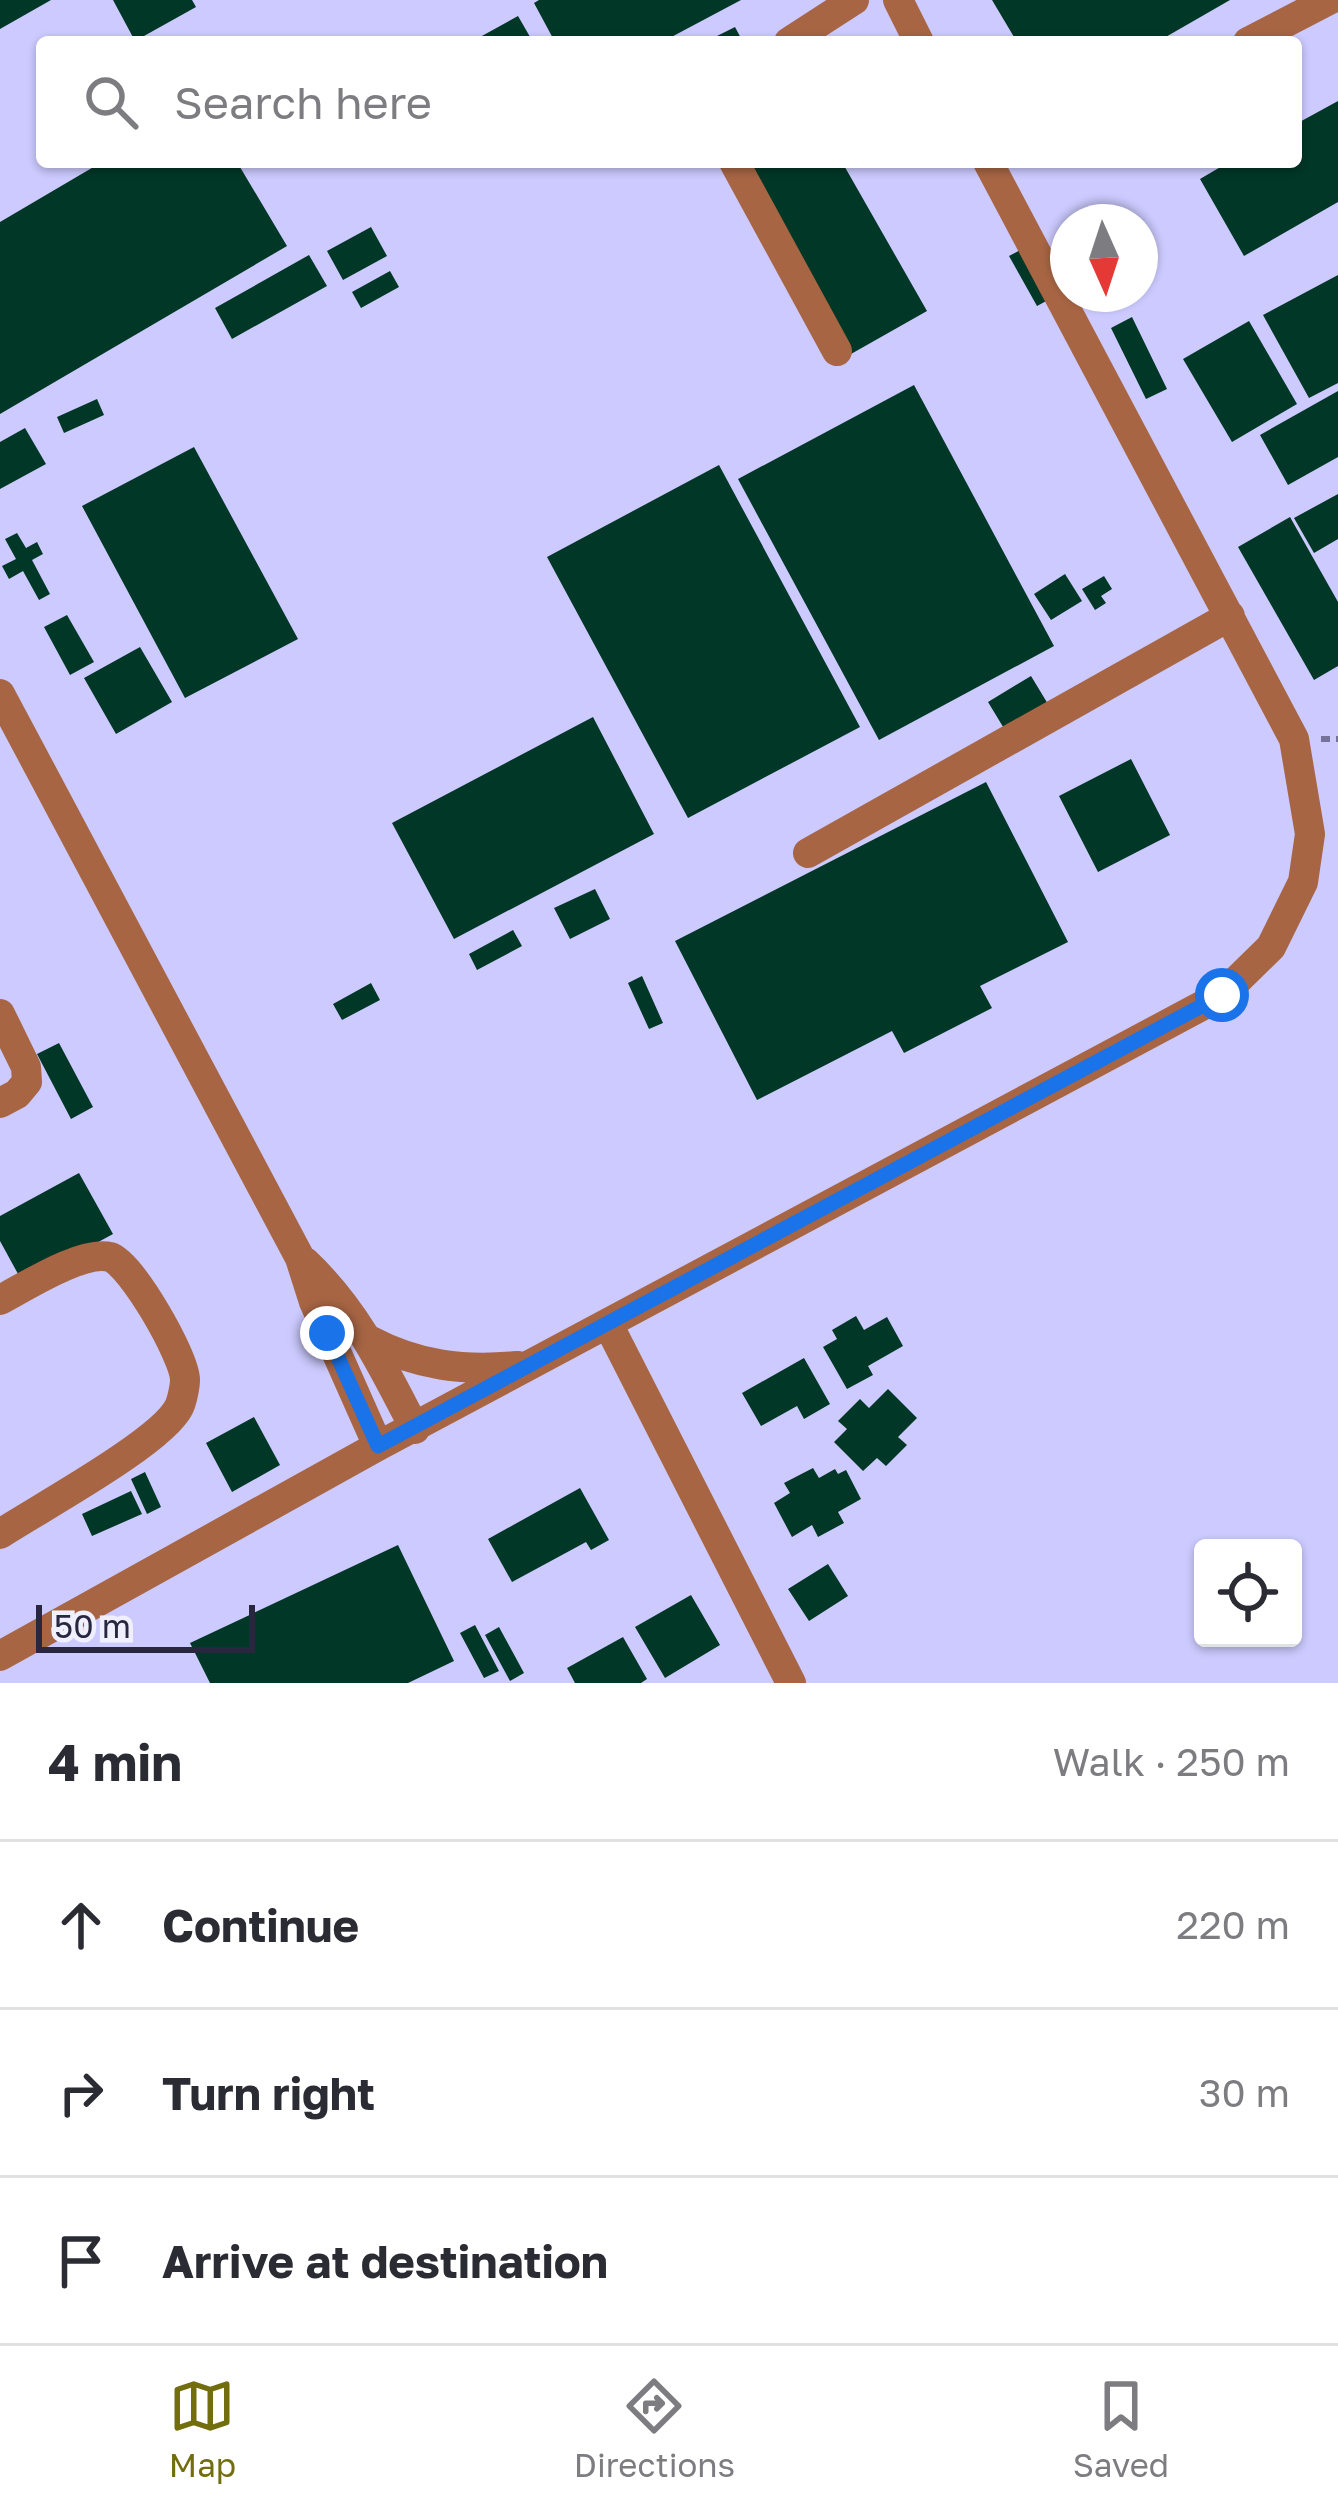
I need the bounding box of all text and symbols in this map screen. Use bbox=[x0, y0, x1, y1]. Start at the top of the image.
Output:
search box bbox=[36, 36, 1302, 168]
icon: search bbox=[78, 69, 144, 135]
text: Search here bbox=[174, 75, 432, 129]
north arrow bbox=[1050, 204, 1158, 312]
route start bbox=[1195, 968, 1249, 1022]
route end bbox=[300, 1306, 354, 1360]
map controls bbox=[1194, 1539, 1302, 1647]
button: locate bbox=[1194, 1539, 1302, 1647]
scale bar bbox=[36, 1599, 255, 1652]
text: 50 m bbox=[54, 1606, 131, 1645]
text: 4 min bbox=[48, 1731, 182, 1792]
text: Walk · 250 m bbox=[1053, 1738, 1290, 1785]
icon: ahead bbox=[48, 1892, 114, 1958]
text: Continue bbox=[162, 1898, 359, 1952]
text: 220 m bbox=[1176, 1901, 1290, 1948]
icon: right bbox=[48, 2060, 114, 2126]
text: Turn right bbox=[162, 2066, 375, 2120]
text: 30 m bbox=[1199, 2069, 1290, 2116]
icon: arrive bbox=[48, 2228, 114, 2294]
text: Arrive at destination bbox=[162, 2234, 608, 2288]
tab: Map bbox=[169, 2373, 236, 2484]
tab: Directions bbox=[574, 2373, 735, 2484]
tab: Saved bbox=[1073, 2373, 1169, 2484]

